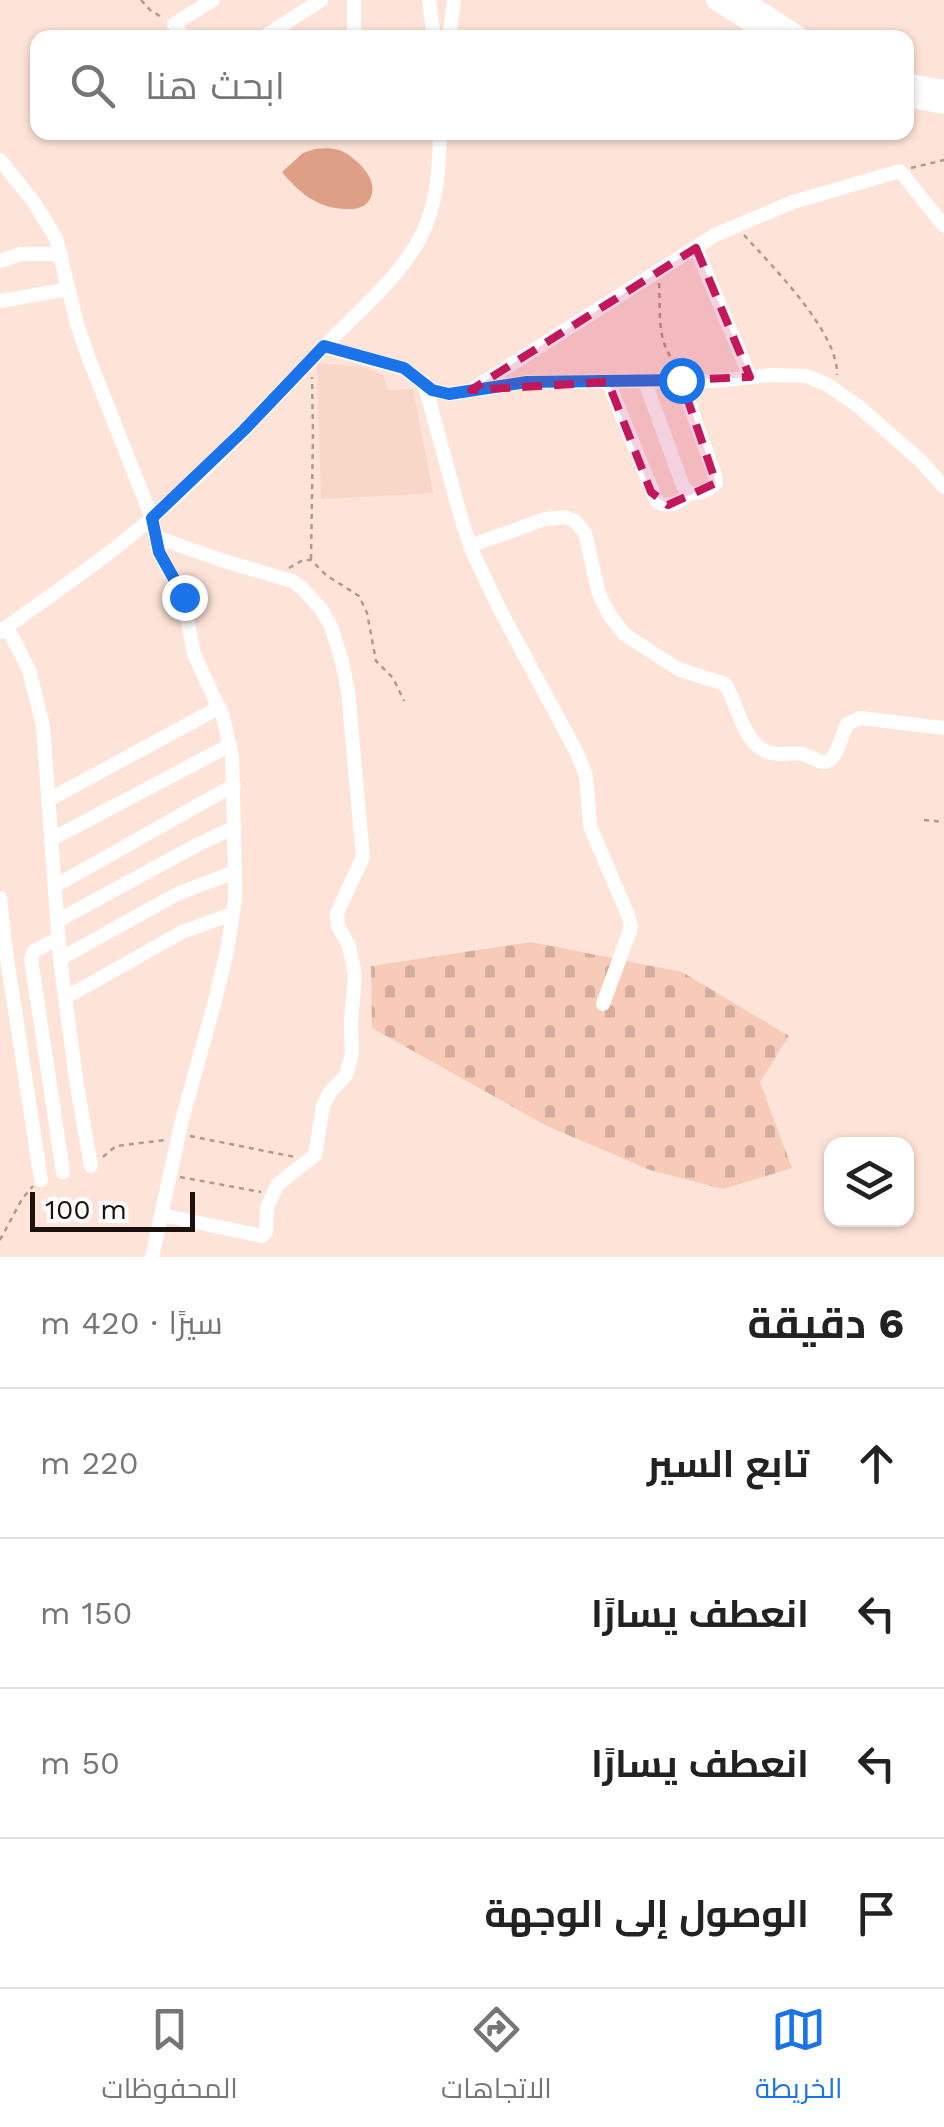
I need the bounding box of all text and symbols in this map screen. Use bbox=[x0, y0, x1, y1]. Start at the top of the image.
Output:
search box bbox=[30, 30, 914, 140]
icon: search bbox=[65, 58, 120, 113]
text: ابحث هنا bbox=[145, 64, 285, 108]
route start bbox=[659, 358, 705, 404]
route end bbox=[162, 575, 208, 621]
map controls bbox=[824, 1137, 914, 1227]
button: layers bbox=[824, 1137, 914, 1227]
scale bar bbox=[30, 1187, 195, 1232]
text: 100 m bbox=[45, 1193, 127, 1226]
text: 6 دقيقة bbox=[747, 1299, 904, 1348]
text: سيرًا · 420 m bbox=[40, 1304, 223, 1342]
icon: ahead bbox=[849, 1436, 904, 1491]
text: تابع السير bbox=[647, 1442, 809, 1486]
text: 220 m bbox=[40, 1444, 139, 1482]
icon: left bbox=[849, 1586, 904, 1641]
text: انعطف يسارًا bbox=[591, 1592, 809, 1636]
text: 150 m bbox=[40, 1594, 132, 1632]
icon: left bbox=[849, 1736, 904, 1791]
text: انعطف يسارًا bbox=[591, 1742, 809, 1786]
text: 50 m bbox=[40, 1744, 120, 1782]
icon: arrive bbox=[849, 1886, 904, 1941]
text: الوصول إلى الوجهة bbox=[485, 1892, 809, 1936]
tab: المحفوظات bbox=[102, 2002, 238, 2114]
tab: الاتجاهات bbox=[441, 2002, 552, 2114]
tab: الخريطة bbox=[755, 2002, 842, 2114]

